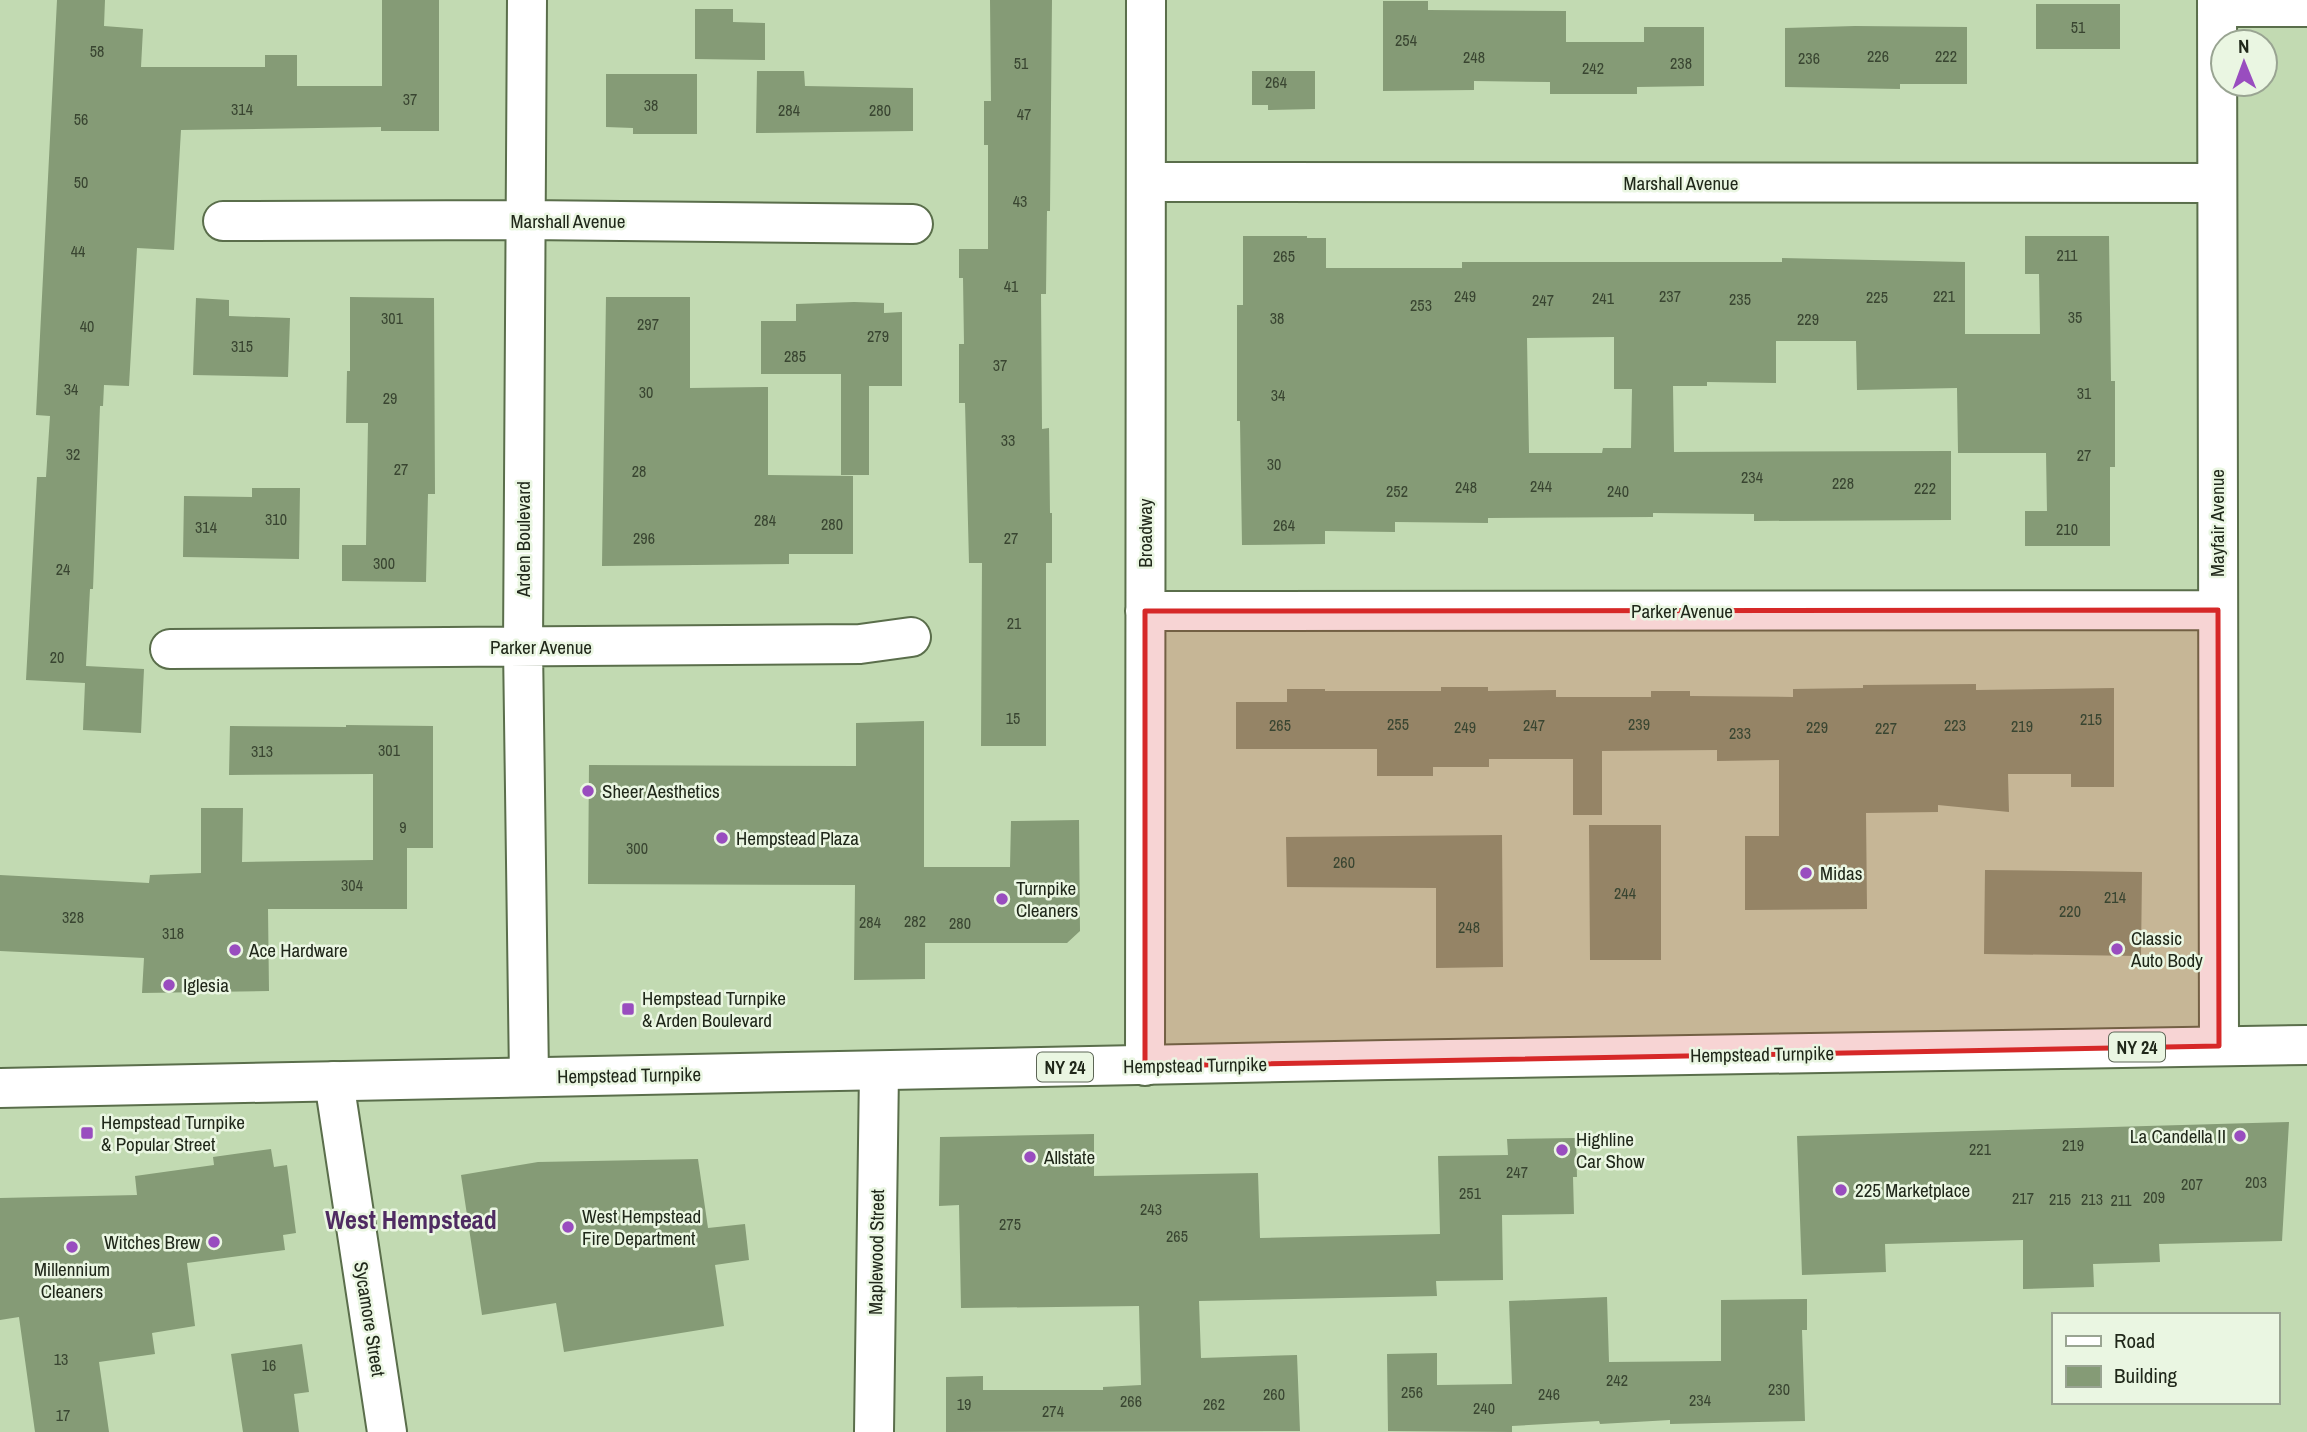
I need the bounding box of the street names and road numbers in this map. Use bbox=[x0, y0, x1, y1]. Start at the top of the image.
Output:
street label: Marshall Avenue bbox=[1624, 170, 1738, 196]
street label: Marshall Avenue bbox=[511, 208, 625, 234]
street label: Mayfair Avenue bbox=[2204, 469, 2230, 577]
street label: Arden Boulevard bbox=[510, 481, 536, 598]
street label: Broadway bbox=[1132, 498, 1158, 568]
street label: Parker Avenue bbox=[1631, 598, 1733, 624]
street label: Parker Avenue bbox=[490, 634, 592, 660]
road number: NY 24 bbox=[2109, 1032, 2165, 1062]
street label: Hempstead Turnpike bbox=[1690, 1040, 1834, 1068]
street label: Hempstead Turnpike bbox=[1123, 1051, 1267, 1079]
road number: NY 24 bbox=[1037, 1052, 1093, 1082]
street label: Hempstead Turnpike bbox=[557, 1061, 701, 1089]
street label: Maplewood Street bbox=[862, 1188, 890, 1315]
street label: Sycamore Street bbox=[348, 1260, 392, 1379]

